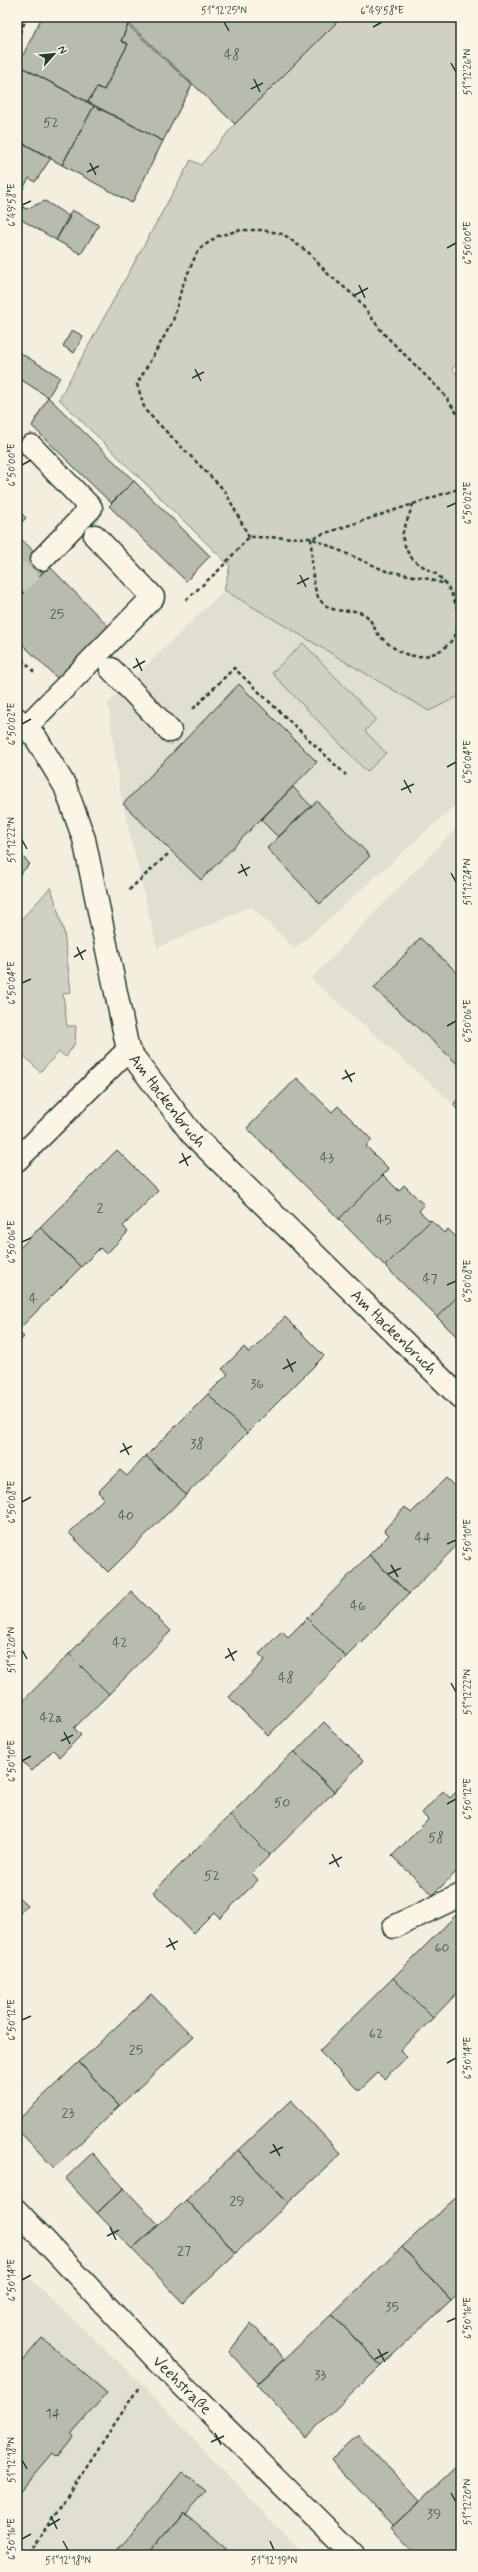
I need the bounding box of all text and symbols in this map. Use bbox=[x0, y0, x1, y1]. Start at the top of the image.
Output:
text: 51°12'25"N bbox=[201, 4, 247, 18]
text: 6°49'58"E bbox=[360, 4, 404, 18]
north arrow bbox=[34, 34, 74, 74]
text: N bbox=[54, 43, 70, 56]
house number: 48 bbox=[224, 46, 240, 64]
text: 51°12'26"N bbox=[461, 49, 475, 95]
house number: 52 bbox=[43, 114, 59, 132]
text: 6°49'58"E bbox=[5, 183, 19, 227]
text: 6°50'00"E bbox=[461, 221, 475, 265]
text: 6°50'00"E bbox=[5, 443, 19, 487]
text: 6°50'02"E bbox=[461, 482, 475, 524]
house number: 25 bbox=[50, 605, 64, 623]
text: 6°50'02"E bbox=[5, 703, 19, 745]
text: 6°50'04"E bbox=[461, 740, 475, 784]
text: 51°12'22"N bbox=[5, 817, 19, 863]
text: 51°12'24"N bbox=[461, 858, 475, 905]
text: 6°50'04"E bbox=[5, 961, 19, 1005]
text: 6°50'06"E bbox=[461, 999, 475, 1042]
street label: Am Hackenbruch bbox=[124, 1050, 210, 1152]
house number: 43 bbox=[320, 1149, 334, 1167]
house number: 2 bbox=[97, 1199, 104, 1217]
house number: 45 bbox=[376, 1211, 392, 1229]
text: 6°50'06"E bbox=[5, 1220, 19, 1263]
text: 6°50'08"E bbox=[461, 1259, 475, 1302]
house number: 47 bbox=[422, 1270, 438, 1288]
street label: Am Hackenbruch bbox=[346, 1285, 441, 1379]
house number: 4 bbox=[29, 1290, 37, 1308]
house number: 36 bbox=[250, 1375, 264, 1393]
house number: 38 bbox=[190, 1435, 204, 1453]
text: 6°50'08"E bbox=[5, 1480, 19, 1523]
house number: 40 bbox=[118, 1507, 134, 1525]
text: 6°50'10"E bbox=[461, 1519, 475, 1561]
house number: 44 bbox=[415, 1529, 432, 1547]
house number: 46 bbox=[350, 1597, 366, 1615]
text: 51°12'20"N bbox=[5, 1626, 19, 1673]
house number: 42 bbox=[112, 1634, 128, 1652]
house number: 48 bbox=[278, 1669, 294, 1687]
text: 51°12'22"N bbox=[461, 1669, 475, 1715]
house number: 42a bbox=[40, 1709, 62, 1727]
text: 6°50'10"E bbox=[5, 1740, 19, 1782]
text: 6°50'12"E bbox=[461, 1778, 475, 1820]
house number: 50 bbox=[274, 1794, 290, 1812]
house number: 58 bbox=[428, 1829, 444, 1847]
house number: 52 bbox=[204, 1867, 220, 1885]
house number: 60 bbox=[434, 1939, 450, 1957]
text: 6°50'12"E bbox=[5, 1999, 19, 2041]
house number: 62 bbox=[369, 2025, 383, 2043]
text: 6°50'14"E bbox=[461, 2037, 475, 2079]
house number: 25 bbox=[129, 2041, 143, 2059]
house number: 23 bbox=[62, 2104, 74, 2122]
house number: 29 bbox=[229, 2192, 245, 2210]
house number: 27 bbox=[177, 2242, 191, 2260]
text: 6°50'14"E bbox=[5, 2259, 19, 2301]
text: 6°50'16"E bbox=[461, 2297, 475, 2339]
house number: 35 bbox=[385, 2298, 399, 2316]
street label: Veehstraße bbox=[148, 2351, 216, 2419]
house number: 33 bbox=[314, 2366, 326, 2384]
house number: 14 bbox=[46, 2405, 61, 2423]
text: 51°12'18"N bbox=[5, 2437, 19, 2483]
text: 51°12'20"N bbox=[461, 2478, 475, 2525]
house number: 39 bbox=[427, 2505, 441, 2523]
text: 6°50'16"E bbox=[5, 2518, 19, 2560]
text: 51°12'18"N bbox=[45, 2554, 91, 2568]
text: 51°12'19"N bbox=[251, 2554, 297, 2568]

